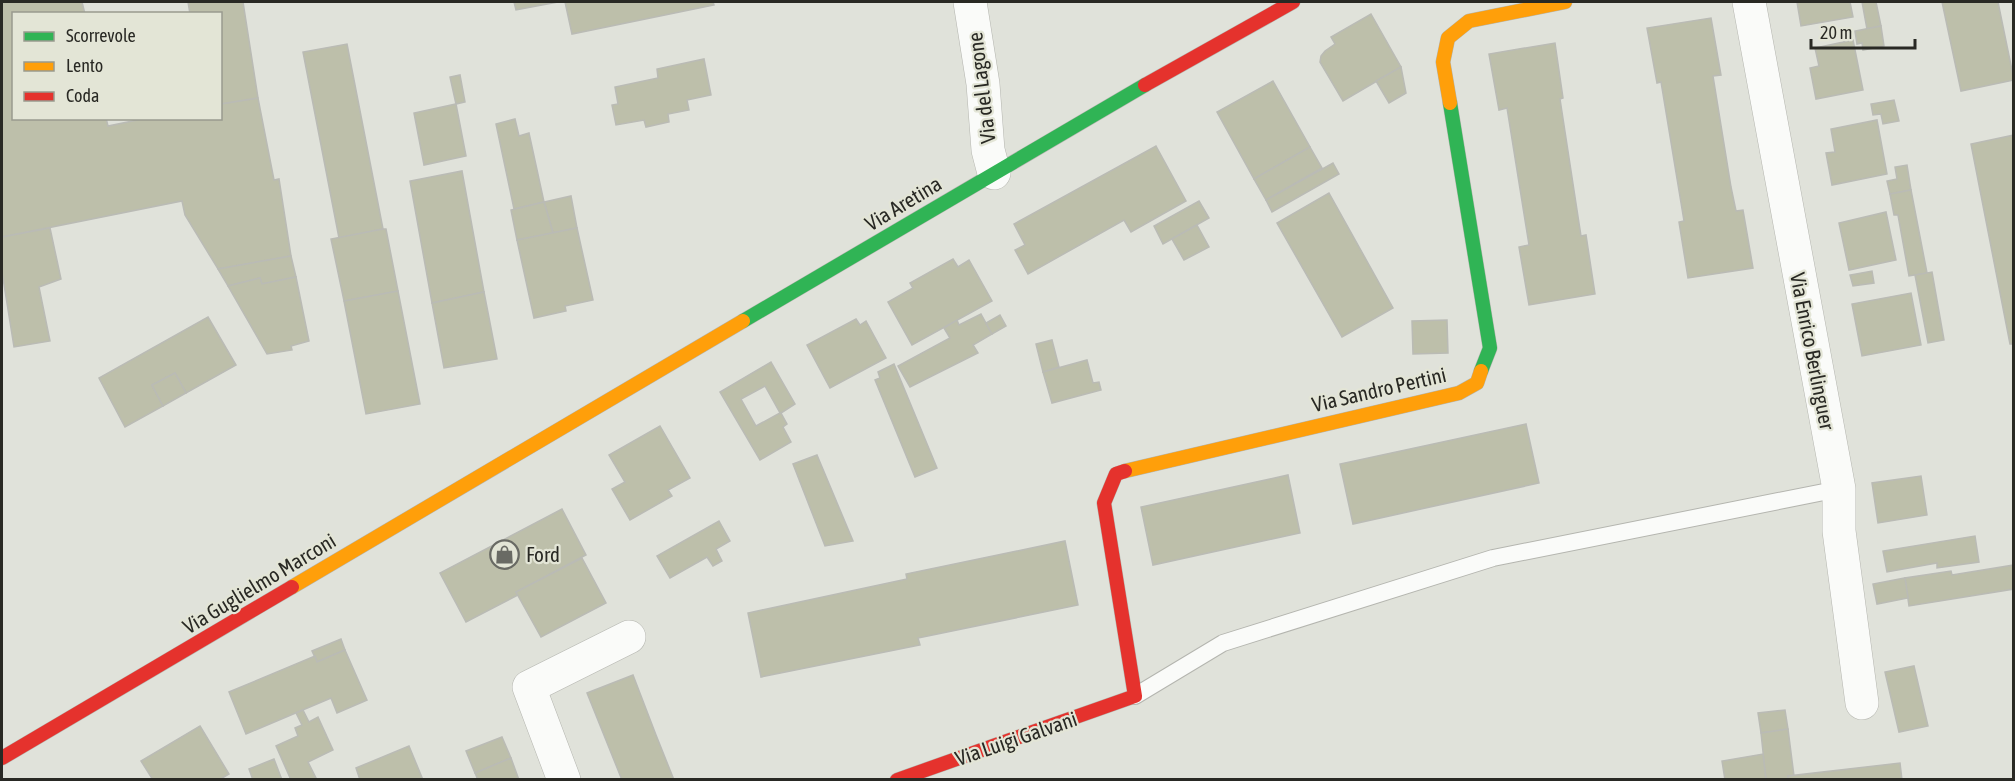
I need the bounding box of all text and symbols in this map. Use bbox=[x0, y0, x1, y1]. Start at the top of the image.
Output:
legend bbox=[12, 12, 222, 120]
scale bar bbox=[1811, 12, 1914, 50]
text: 20 m bbox=[1820, 22, 1852, 43]
text: Scorrevole bbox=[66, 25, 136, 46]
street label: Via del Lagone bbox=[962, 31, 1000, 145]
text: Lento bbox=[66, 55, 103, 76]
text: Coda bbox=[66, 85, 99, 106]
street label: Via Aretina bbox=[861, 171, 945, 235]
street label: Via Enrico Berlinguer bbox=[1786, 270, 1840, 432]
street label: Via Sandro Pertini bbox=[1310, 362, 1448, 416]
street label: Via Guglielmo Marconi bbox=[178, 528, 340, 638]
shop icon: Ford bbox=[489, 538, 521, 570]
place label: Ford bbox=[526, 542, 560, 566]
street label: Via Luigi Galvani bbox=[952, 706, 1080, 770]

